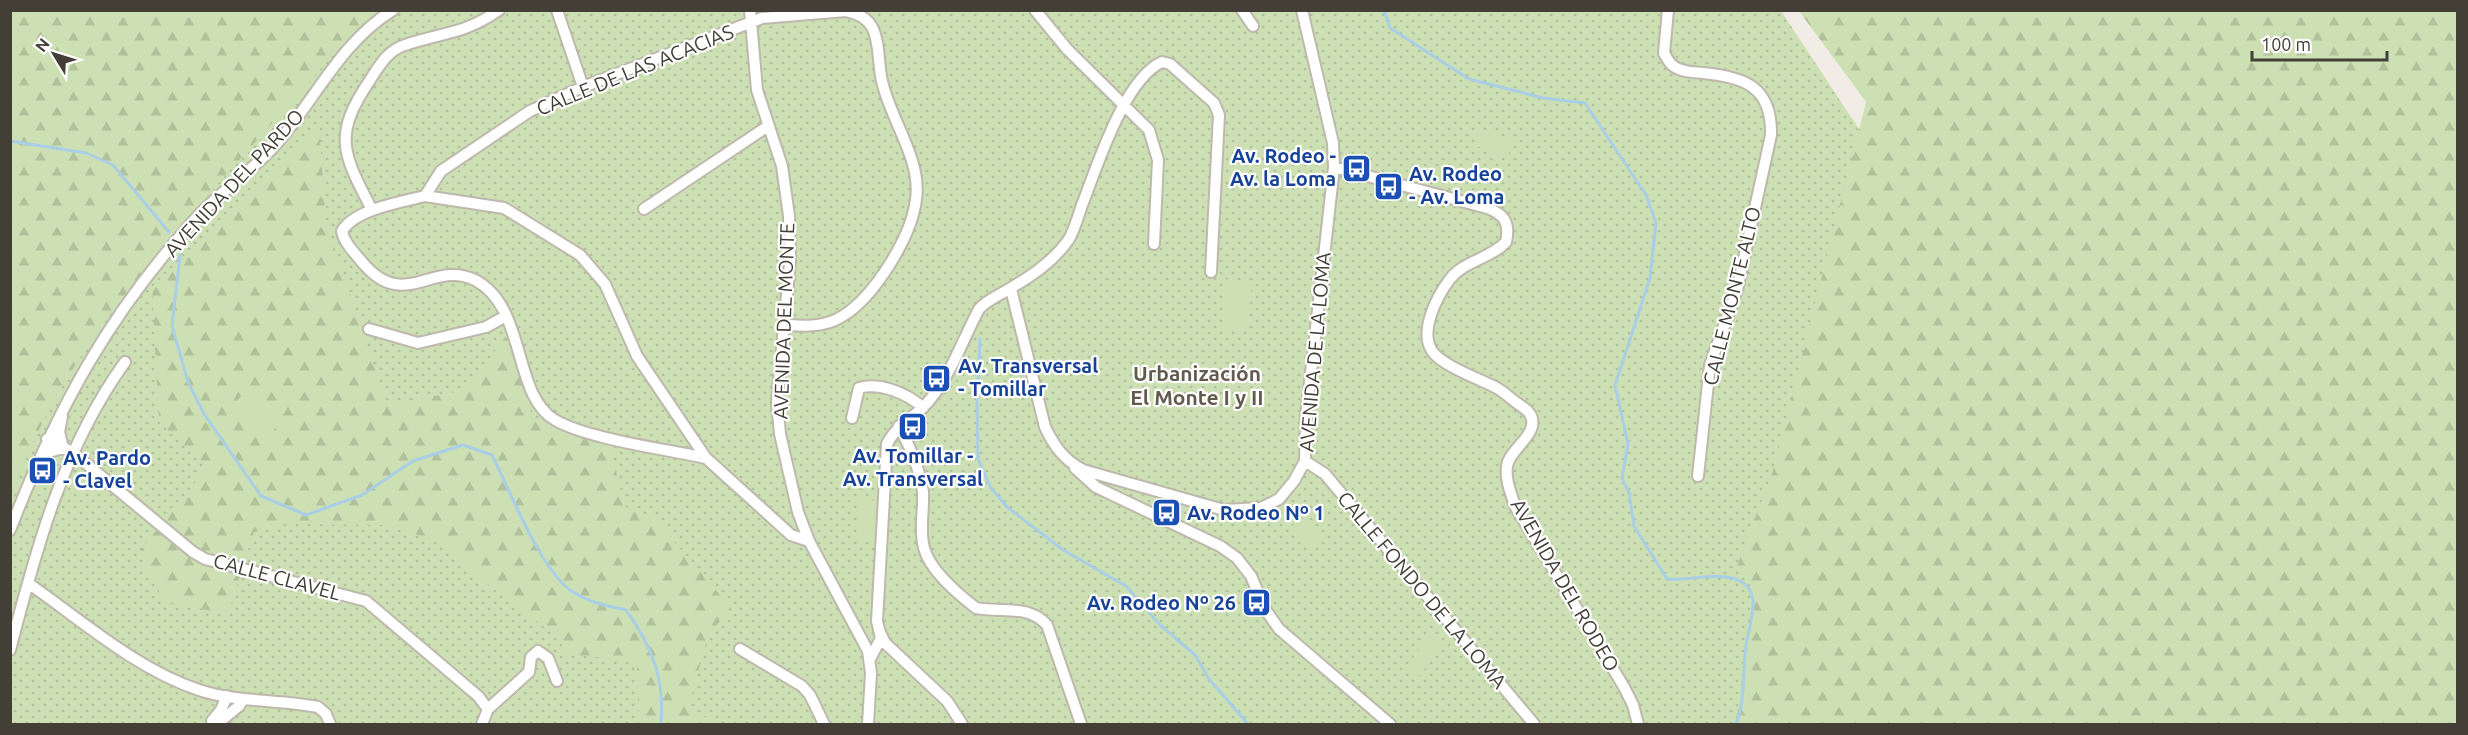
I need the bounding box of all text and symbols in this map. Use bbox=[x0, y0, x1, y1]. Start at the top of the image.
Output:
street label: CALLE DE LAS ACACIAS bbox=[533, 19, 737, 120]
north arrow bbox=[24, 24, 84, 84]
scale bar bbox=[2252, 24, 2387, 62]
text: 100 m bbox=[2261, 34, 2311, 54]
text: N bbox=[31, 35, 53, 55]
street label: AVENIDA DEL PARDO bbox=[159, 104, 308, 261]
place label: Av. Rodeo - Av. la Loma bbox=[1230, 144, 1336, 190]
bus stop icon: Av. Rodeo - Av. la Loma bbox=[1341, 152, 1373, 184]
place label: Av. Rodeo - Av. Loma bbox=[1409, 162, 1504, 208]
bus stop icon: Av. Rodeo - Av. Loma bbox=[1372, 170, 1404, 202]
street label: CALLE MONTE ALTO bbox=[1698, 204, 1765, 388]
street label: AVENIDA DEL MONTE bbox=[769, 222, 798, 420]
street label: AVENIDA DE LA LOMA bbox=[1294, 251, 1335, 453]
place label: Av. Transversal - Tomillar bbox=[958, 354, 1098, 400]
district label: Urbanización El Monte I y II bbox=[1130, 361, 1264, 409]
bus stop icon: Av. Transversal - Tomillar bbox=[921, 362, 953, 394]
bus stop icon: Av. Tomillar - Av. Transversal bbox=[897, 410, 929, 442]
place label: Av. Tomillar - Av. Transversal bbox=[843, 444, 983, 490]
place label: Av. Pardo - Clavel bbox=[63, 446, 151, 492]
bus stop icon: Av. Pardo - Clavel bbox=[26, 454, 58, 486]
street label: CALLE FONDO DE LA LOMA bbox=[1333, 486, 1512, 693]
street label: AVENIDA DEL RODEO bbox=[1507, 494, 1624, 675]
bus stop icon: Av. Rodeo Nº 1 bbox=[1150, 497, 1182, 529]
place label: Av. Rodeo Nº 1 bbox=[1187, 501, 1325, 524]
street label: CALLE CLAVEL bbox=[211, 548, 343, 605]
bus stop icon: Av. Rodeo Nº 26 bbox=[1241, 587, 1273, 619]
place label: Av. Rodeo Nº 26 bbox=[1087, 591, 1236, 614]

